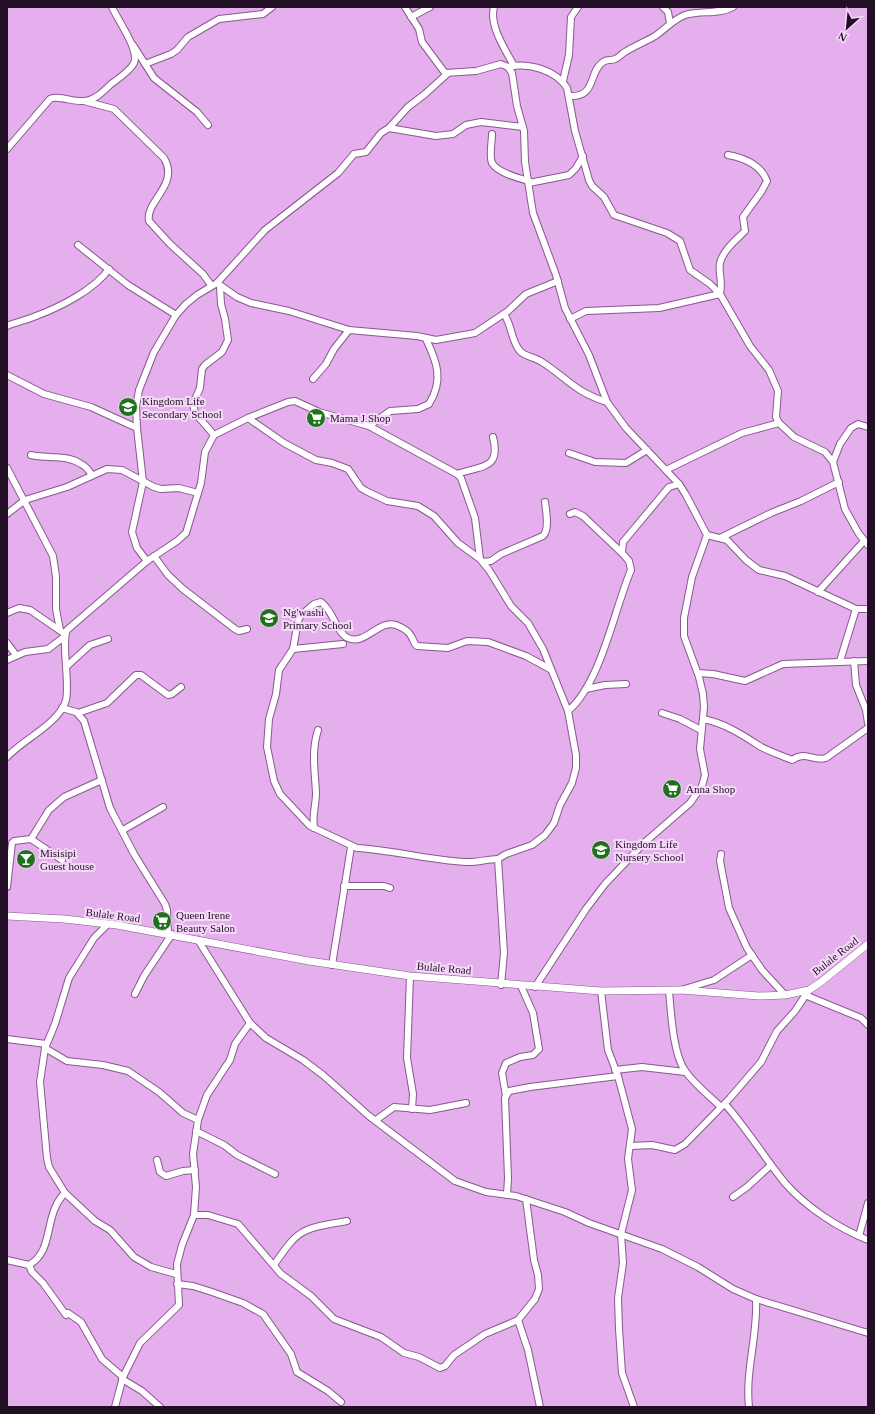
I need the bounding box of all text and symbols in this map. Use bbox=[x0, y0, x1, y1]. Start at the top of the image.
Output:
north arrow bbox=[827, 8, 867, 48]
text: N bbox=[836, 30, 849, 44]
place label: Kingdom Life Secondary School bbox=[142, 395, 222, 420]
school or university icon: Kingdom Life Secondary School bbox=[117, 396, 139, 418]
supermarket icon: Mama J Shop bbox=[305, 407, 327, 429]
place label: Mama J Shop bbox=[330, 412, 391, 424]
place label: Ng'washi Primary School bbox=[283, 606, 352, 631]
school or university icon: Ng'washi Primary School bbox=[258, 607, 280, 629]
supermarket icon: Anna Shop bbox=[661, 778, 683, 800]
place label: Anna Shop bbox=[686, 783, 736, 795]
place label: Kingdom Life Nursery School bbox=[615, 838, 684, 863]
school or university icon: Kingdom Life Nursery School bbox=[590, 839, 612, 861]
place label: Misisipi Guest house bbox=[40, 847, 94, 872]
bar icon: Misisipi Guest house bbox=[15, 848, 37, 870]
street label: Bulale Road bbox=[85, 906, 141, 924]
place label: Queen Irene Beauty Salon bbox=[176, 909, 235, 934]
supermarket icon: Queen Irene Beauty Salon bbox=[151, 910, 173, 932]
street label: Bulale Road bbox=[810, 934, 861, 978]
street label: Bulale Road bbox=[416, 960, 472, 976]

